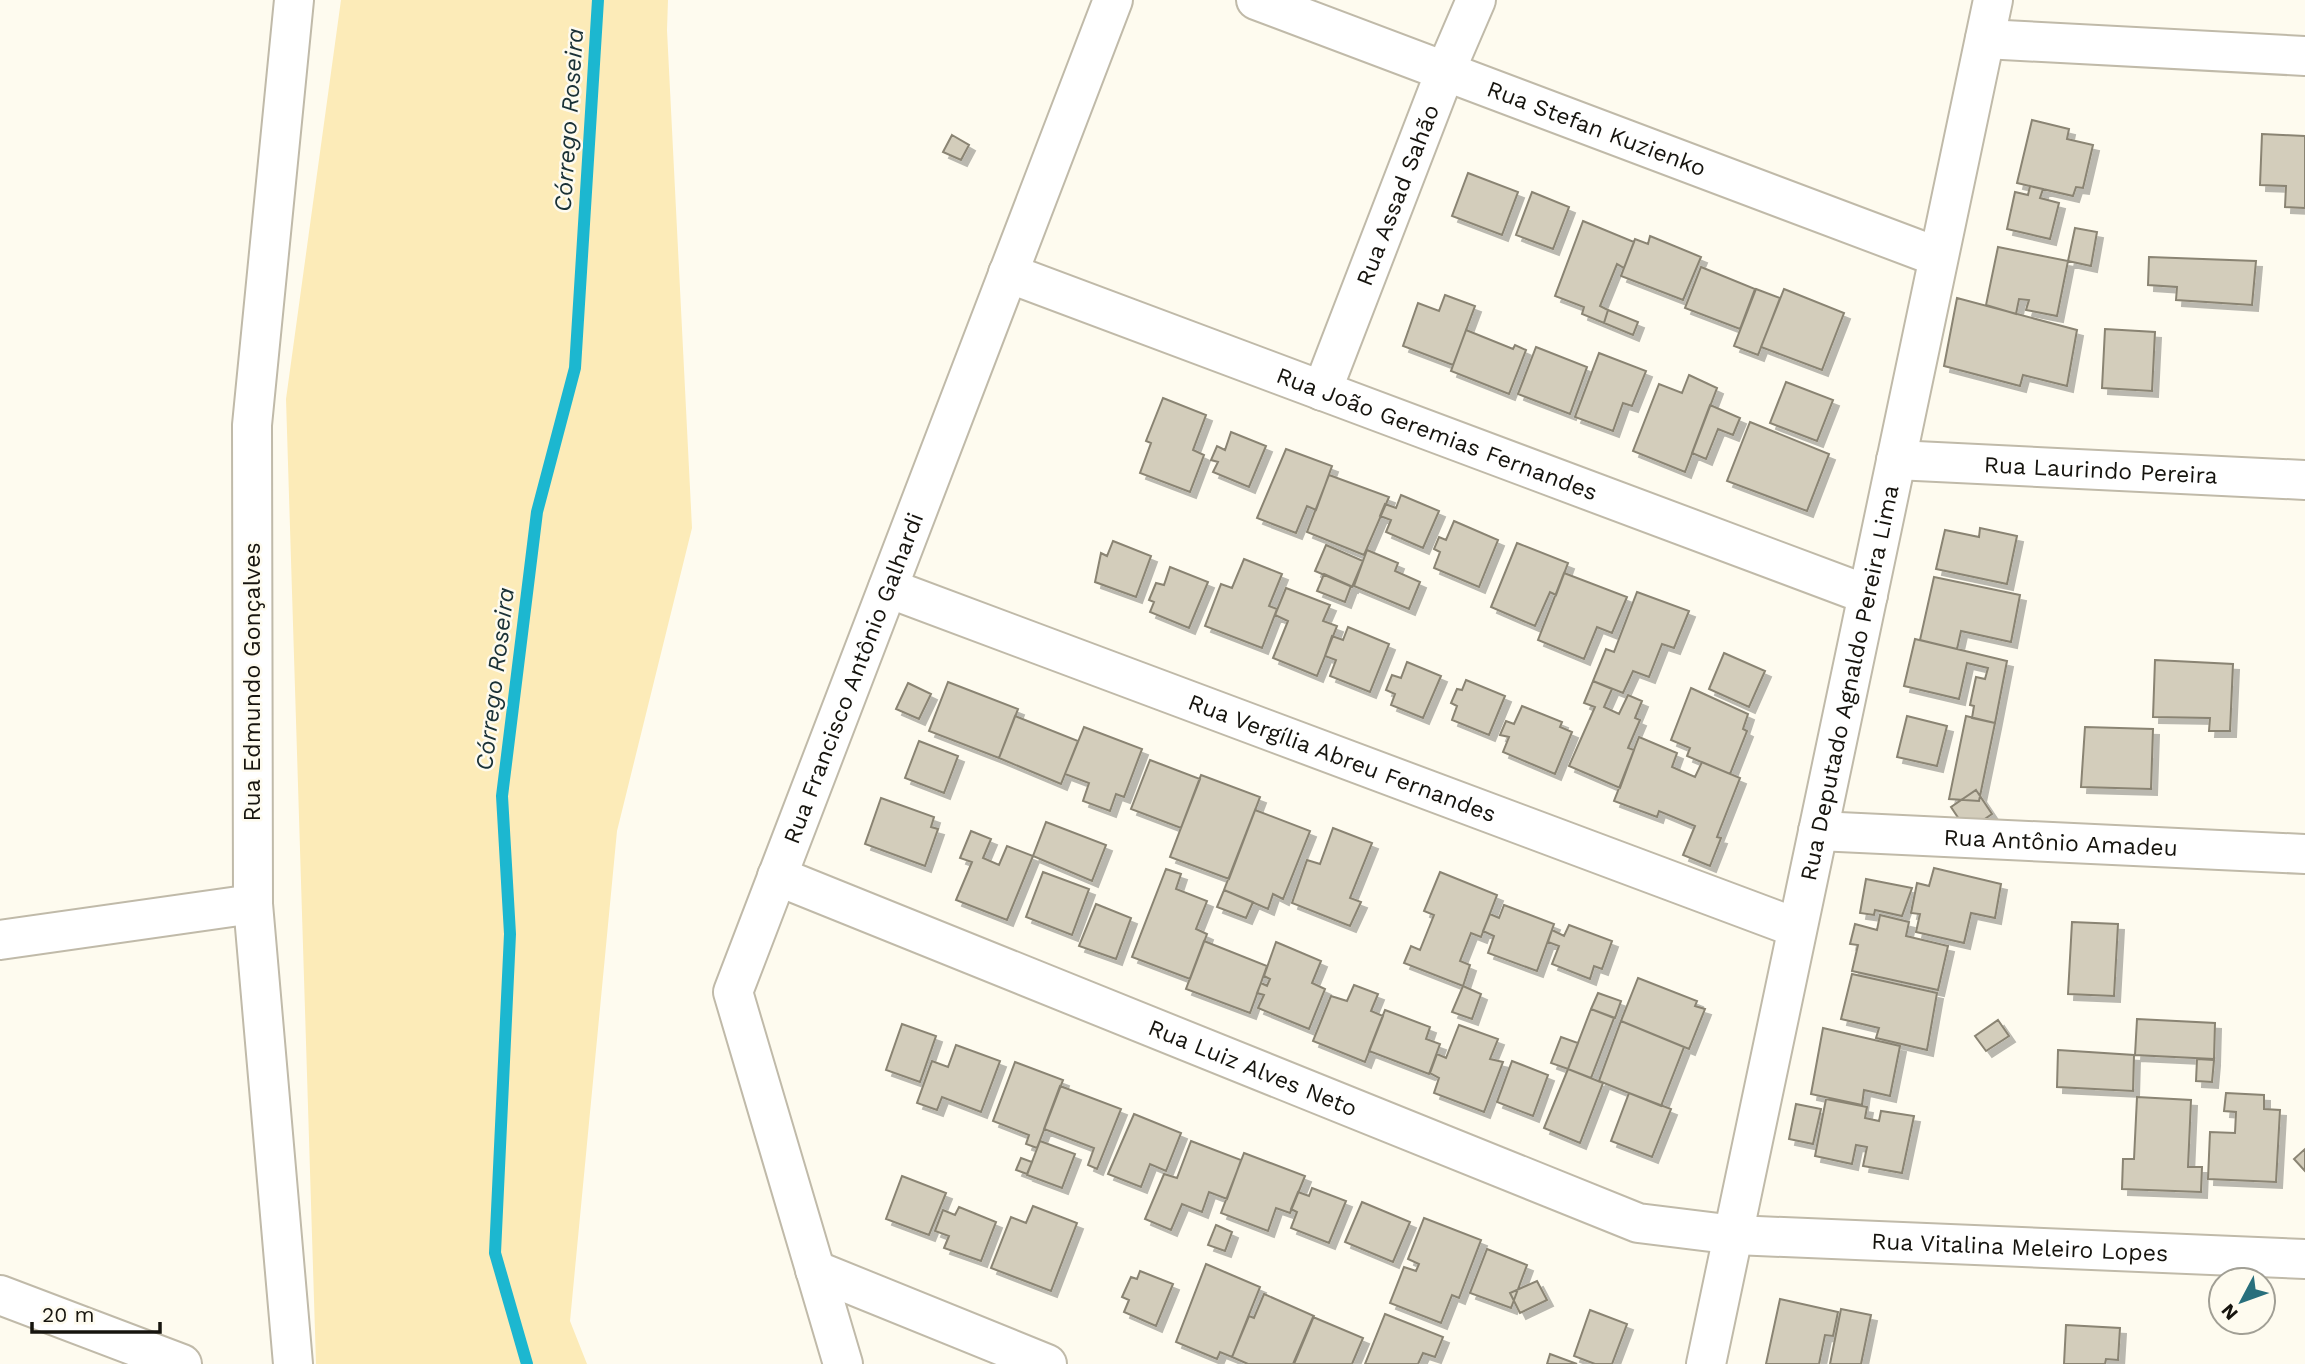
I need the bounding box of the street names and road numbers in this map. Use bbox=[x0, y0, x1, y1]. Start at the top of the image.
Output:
street label: Rua Stefan Kuzienko bbox=[1483, 75, 1710, 182]
street label: Rua Assad Sahão bbox=[1351, 101, 1445, 290]
street label: Rua João Geremias Fernandes bbox=[1273, 362, 1601, 506]
street label: Rua Laurindo Pereira bbox=[1983, 451, 2218, 490]
street label: Rua Deputado Agnaldo Pereira Lima bbox=[1795, 483, 1905, 883]
street label: Rua Francisco Antônio Galhardi bbox=[778, 509, 929, 848]
street label: Rua Edmundo Gonçalves bbox=[239, 542, 266, 822]
street label: Rua Vergília Abreu Fernandes bbox=[1184, 689, 1500, 828]
street label: Rua Antônio Amadeu bbox=[1943, 824, 2179, 862]
street label: Rua Luiz Alves Neto bbox=[1144, 1014, 1361, 1122]
street label: Rua Vitalina Meleiro Lopes bbox=[1871, 1228, 2169, 1267]

